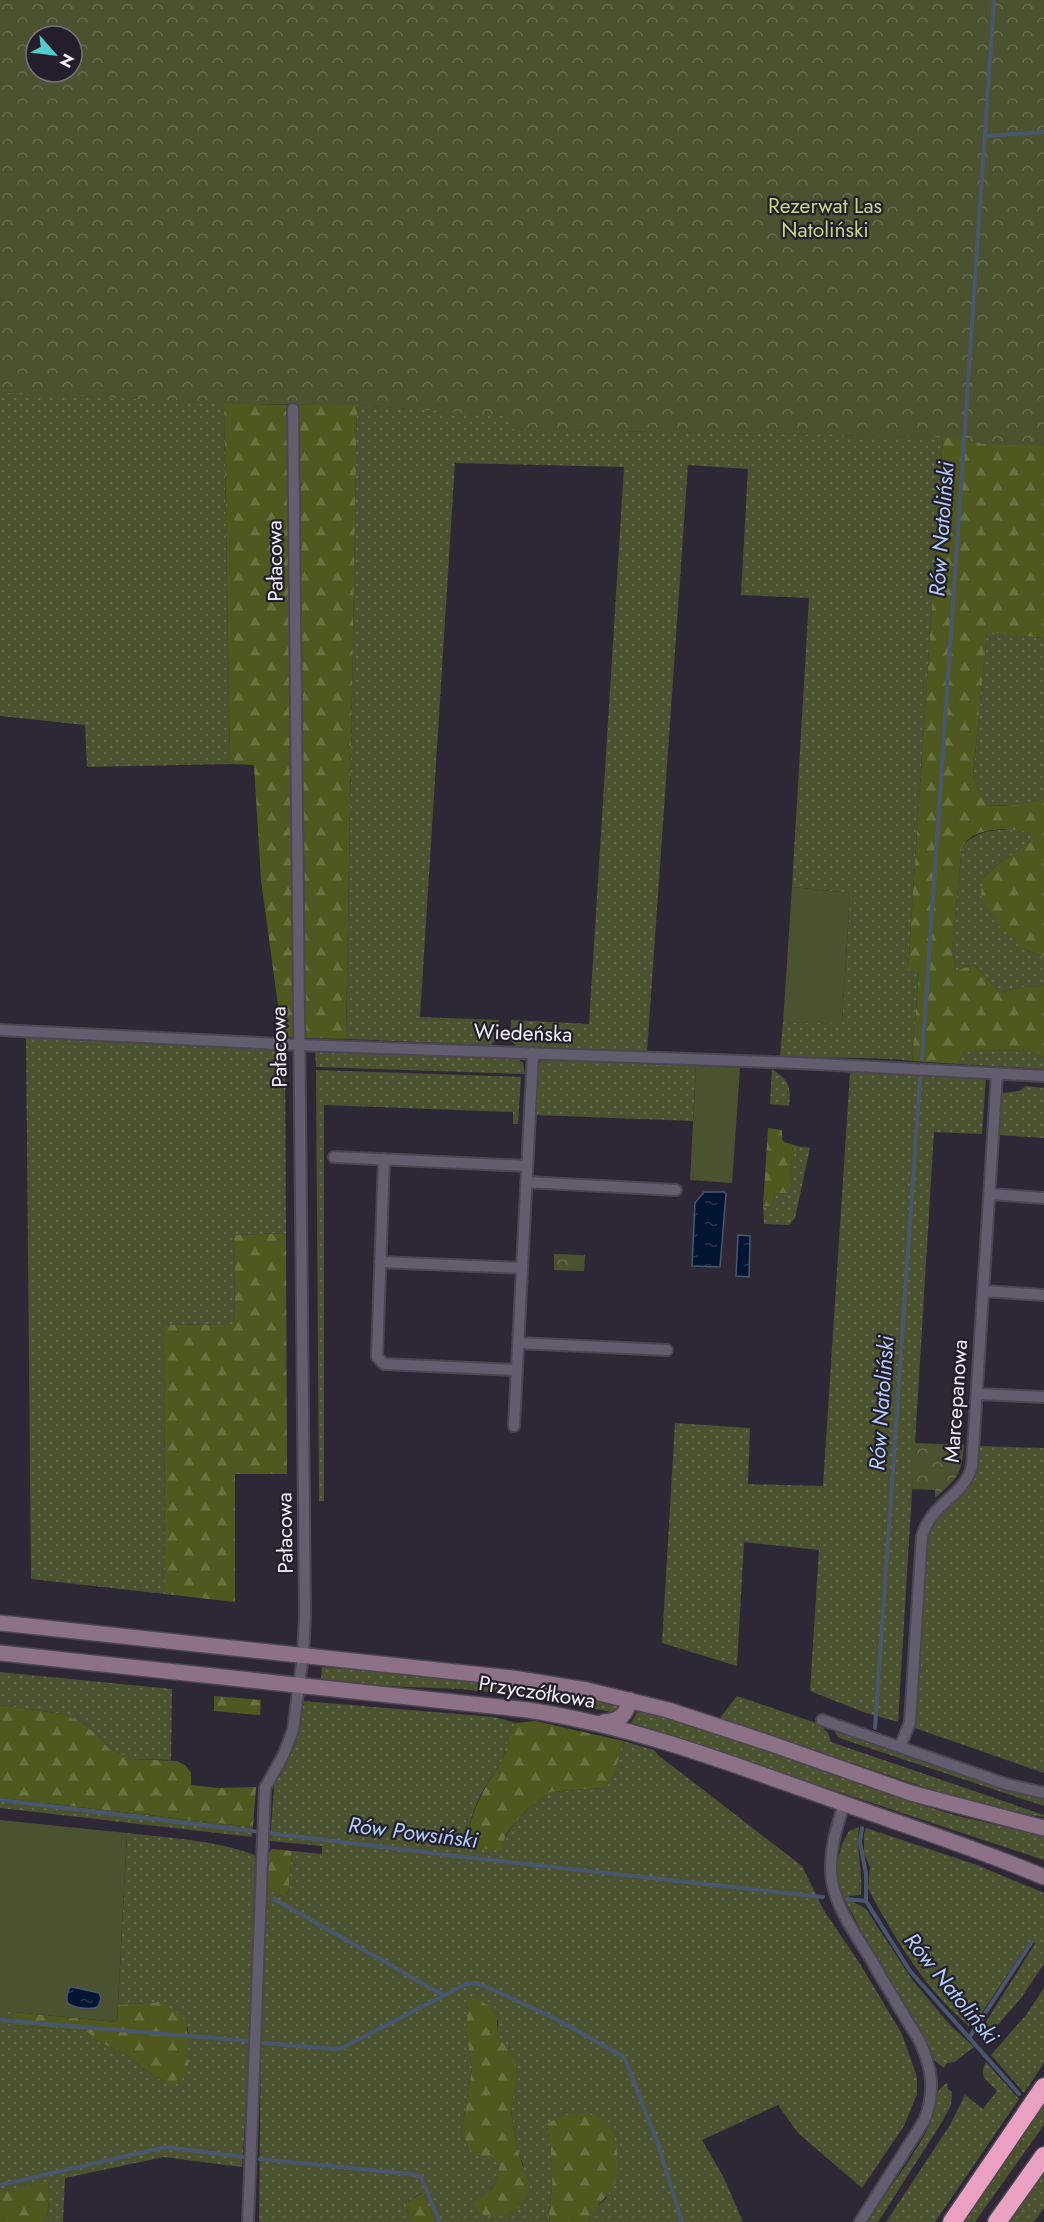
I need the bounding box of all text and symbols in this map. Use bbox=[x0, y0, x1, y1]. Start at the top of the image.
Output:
north arrow bbox=[24, 24, 84, 84]
text: N bbox=[54, 50, 80, 72]
park label: Rezerwat Las Natoliński bbox=[768, 191, 882, 245]
water label: Rów Natoliński bbox=[920, 460, 962, 598]
street label: Pałacowa bbox=[259, 520, 291, 602]
street label: Pałacowa bbox=[263, 1006, 295, 1088]
street label: Wiedeńska bbox=[473, 1016, 573, 1050]
water label: Rów Natoliński bbox=[860, 1334, 902, 1472]
street label: Marcepanowa bbox=[937, 1338, 975, 1464]
street label: Pałacowa bbox=[269, 1492, 301, 1574]
street label: Przyczółkowa bbox=[476, 1668, 598, 1716]
water label: Rów Powsiński bbox=[346, 1808, 480, 1856]
water label: Rów Natoliński bbox=[897, 1925, 1007, 2051]

